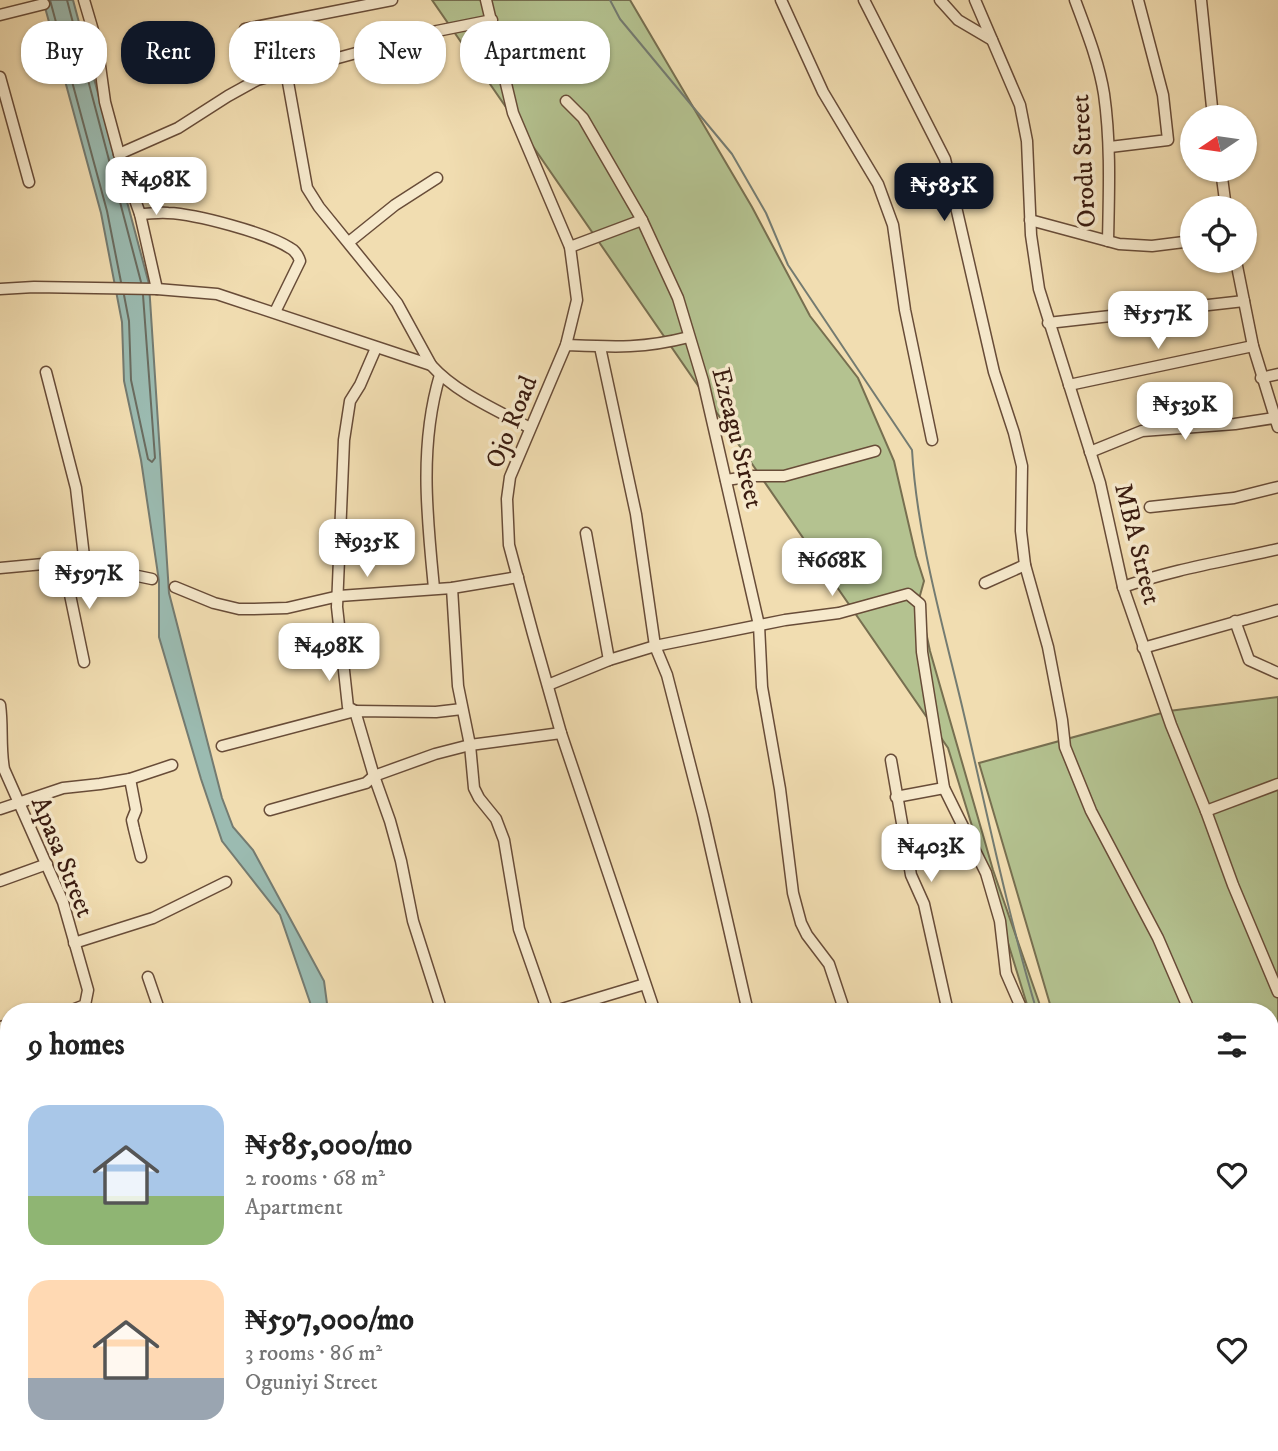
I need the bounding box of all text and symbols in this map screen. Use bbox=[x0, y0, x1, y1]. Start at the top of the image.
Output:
chip: Buy bbox=[21, 21, 107, 84]
chip: Rent bbox=[121, 21, 215, 84]
chip: Filters bbox=[229, 21, 340, 84]
chip: New bbox=[354, 21, 446, 84]
chip: Apartment bbox=[460, 21, 610, 84]
street label: Orodu Street bbox=[1064, 94, 1104, 228]
north arrow bbox=[1180, 105, 1256, 182]
map controls bbox=[1180, 105, 1257, 273]
pin: ₦498K bbox=[107, 158, 205, 217]
pin: ₦585K bbox=[895, 164, 993, 223]
text: ₦498K bbox=[122, 165, 191, 194]
text: ₦585K bbox=[910, 171, 978, 200]
button: locate bbox=[1180, 196, 1257, 273]
pin: ₦557K bbox=[1109, 292, 1207, 351]
text: ₦557K bbox=[1124, 299, 1192, 328]
street label: Ezeagu Street bbox=[704, 364, 770, 512]
street label: Ojo Road bbox=[479, 371, 545, 473]
pin: ₦539K bbox=[1136, 382, 1234, 442]
text: ₦539K bbox=[1153, 390, 1217, 419]
street label: MBA Street bbox=[1106, 480, 1168, 608]
pin: ₦935K bbox=[318, 520, 416, 579]
text: ₦935K bbox=[335, 527, 399, 556]
pin: ₦668K bbox=[783, 538, 881, 598]
text: ₦668K bbox=[798, 546, 866, 575]
pin: ₦597K bbox=[40, 552, 138, 611]
text: ₦597K bbox=[55, 559, 123, 588]
pin: ₦498K bbox=[280, 624, 378, 683]
text: ₦498K bbox=[295, 631, 364, 660]
street label: Apasa Street bbox=[23, 792, 101, 922]
pin: ₦403K bbox=[882, 824, 980, 884]
text: ₦403K bbox=[898, 832, 964, 861]
icon: filters bbox=[1213, 1026, 1251, 1064]
text: 9 homes bbox=[28, 1027, 125, 1064]
text: ₦585,000/mo bbox=[245, 1127, 412, 1164]
icon: home bbox=[84, 1133, 168, 1217]
icon: heart bbox=[1213, 1156, 1251, 1194]
text: 2 rooms · 68 m² bbox=[245, 1164, 385, 1193]
text: Apartment bbox=[245, 1193, 343, 1222]
text: ₦597,000/mo bbox=[245, 1302, 414, 1339]
icon: home bbox=[84, 1308, 168, 1392]
icon: heart bbox=[1213, 1331, 1251, 1369]
text: 3 rooms · 86 m² bbox=[245, 1339, 382, 1368]
text: Oguniyi Street bbox=[245, 1368, 378, 1397]

